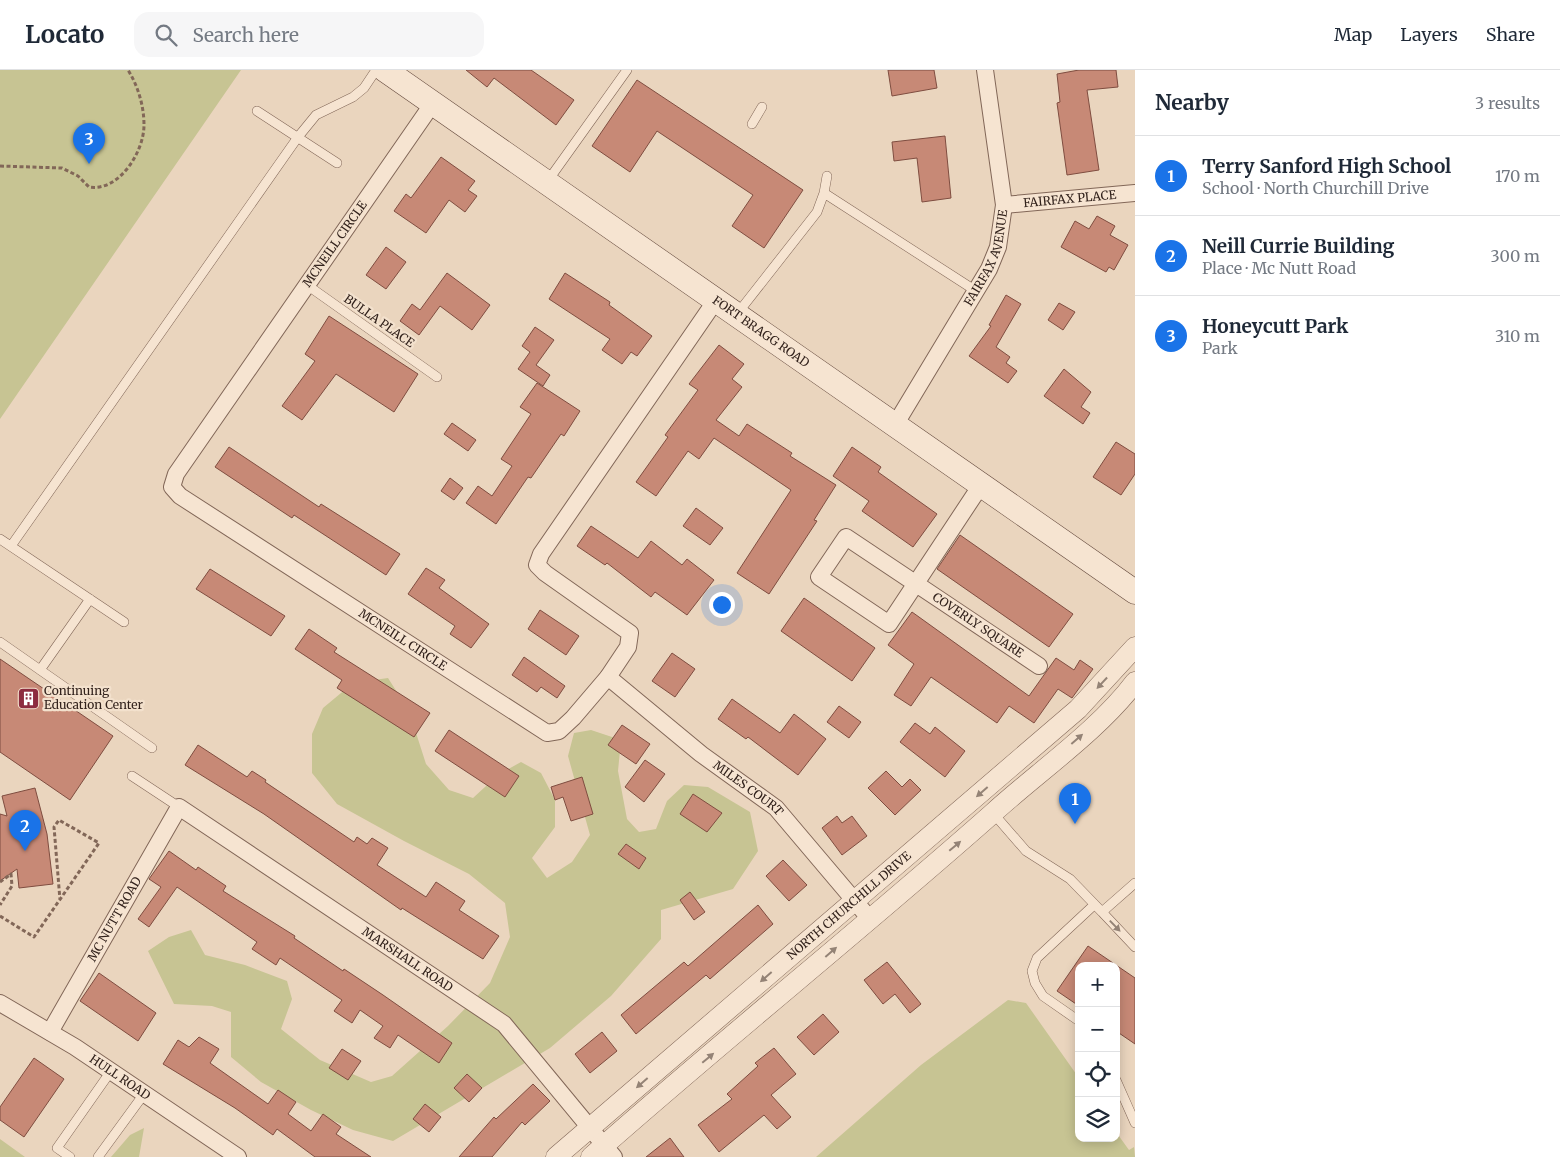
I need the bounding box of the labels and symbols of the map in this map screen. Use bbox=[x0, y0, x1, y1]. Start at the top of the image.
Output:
pin: 3 bbox=[73, 123, 105, 164]
street label: FAIRFAX PLACE bbox=[1023, 187, 1117, 210]
street label: MCNEILL CIRCLE bbox=[299, 197, 370, 290]
street label: FAIRFAX AVENUE bbox=[961, 208, 1010, 308]
street label: BULLA PLACE bbox=[341, 291, 418, 351]
street label: FORT BRAGG ROAD bbox=[710, 292, 813, 370]
street label: COVERLY SQUARE bbox=[930, 589, 1027, 661]
your location bbox=[709, 592, 735, 618]
street label: MCNEILL CIRCLE bbox=[356, 605, 450, 674]
one-way arrow bbox=[1096, 676, 1108, 688]
place label: Continuing Education Center bbox=[44, 683, 144, 712]
building icon: Continuing Education Center bbox=[16, 686, 40, 710]
one-way arrow bbox=[1071, 734, 1084, 745]
street label: MILES COURT bbox=[710, 757, 787, 819]
pin: 1 bbox=[1059, 783, 1091, 824]
one-way arrow bbox=[976, 786, 988, 798]
pin: 2 bbox=[9, 810, 41, 851]
one-way arrow bbox=[948, 841, 961, 852]
street label: NORTH CHURCHILL DRIVE bbox=[784, 848, 914, 963]
street label: MC NUTT ROAD bbox=[84, 874, 144, 964]
one-way arrow bbox=[1109, 920, 1121, 932]
street label: MARSHALL ROAD bbox=[359, 923, 456, 995]
one-way arrow bbox=[825, 946, 838, 957]
one-way arrow bbox=[759, 972, 772, 983]
street label: HULL ROAD bbox=[87, 1051, 153, 1103]
one-way arrow bbox=[701, 1052, 714, 1063]
one-way arrow bbox=[636, 1078, 649, 1089]

